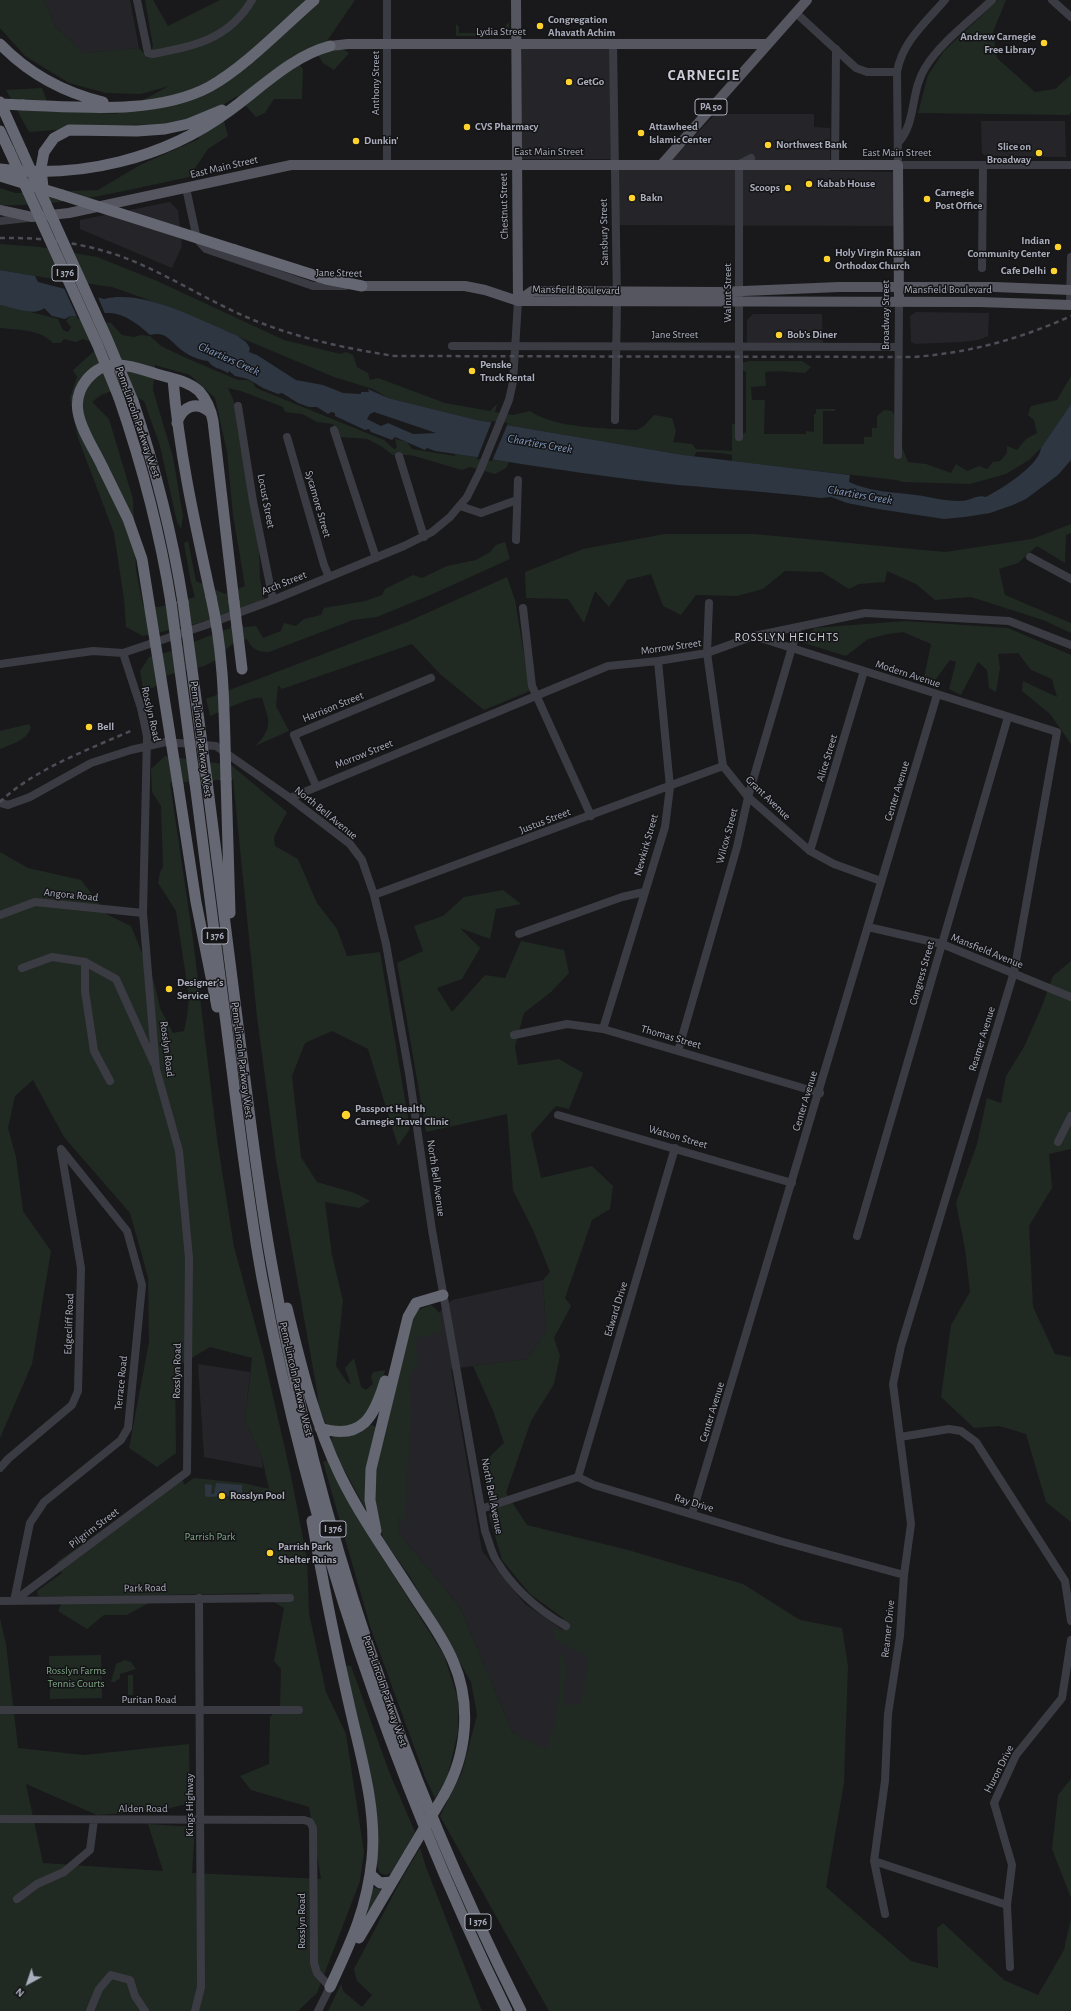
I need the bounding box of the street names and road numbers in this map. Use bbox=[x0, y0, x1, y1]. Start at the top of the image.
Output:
street label: Lydia Street bbox=[476, 25, 526, 39]
street label: Anthony Street bbox=[369, 51, 383, 115]
road number: PA 50 bbox=[695, 99, 727, 115]
street label: East Main Street bbox=[514, 145, 584, 159]
street label: East Main Street bbox=[862, 146, 932, 160]
street label: East Main Street bbox=[189, 153, 259, 181]
street label: Chestnut Street bbox=[497, 173, 511, 239]
street label: Sansbury Street bbox=[597, 198, 611, 266]
street label: Walnut Street bbox=[721, 263, 735, 323]
road number: I 376 bbox=[52, 265, 78, 281]
street label: Jane Street bbox=[316, 266, 362, 280]
street label: Broadway Street bbox=[879, 280, 893, 350]
street label: Mansfield Boulevard bbox=[532, 283, 620, 297]
street label: Mansfield Boulevard bbox=[904, 283, 992, 297]
street label: Jane Street bbox=[652, 328, 698, 342]
street label: Penn-Lincoln Parkway West bbox=[113, 365, 163, 479]
street label: Sycamore Street bbox=[302, 469, 334, 539]
street label: Locust Street bbox=[254, 473, 278, 529]
street label: Arch Street bbox=[260, 568, 308, 598]
street label: Morrow Street bbox=[640, 636, 702, 658]
street label: Modern Avenue bbox=[874, 657, 942, 691]
street label: Penn-Lincoln Parkway West bbox=[187, 680, 215, 798]
street label: Rosslyn Road bbox=[138, 685, 164, 743]
street label: Harrison Street bbox=[300, 689, 366, 725]
street label: Alice Street bbox=[814, 733, 840, 783]
street label: Morrow Street bbox=[333, 736, 395, 772]
street label: Center Avenue bbox=[882, 759, 912, 823]
street label: Grant Avenue bbox=[743, 773, 793, 823]
street label: North Bell Avenue bbox=[292, 784, 360, 842]
street label: Justus Street bbox=[517, 805, 573, 837]
street label: Wilcox Street bbox=[713, 807, 741, 865]
street label: Newkirk Street bbox=[631, 813, 661, 877]
street label: Angora Road bbox=[43, 886, 99, 904]
road number: I 376 bbox=[202, 928, 228, 944]
street label: Mansfield Avenue bbox=[949, 931, 1025, 971]
street label: Congress Street bbox=[907, 939, 937, 1007]
street label: Penn-Lincoln Parkway West bbox=[228, 1001, 256, 1119]
street label: Reamer Avenue bbox=[966, 1005, 998, 1073]
street label: Rosslyn Road bbox=[157, 1020, 177, 1078]
street label: Thomas Street bbox=[639, 1022, 703, 1052]
street label: Center Avenue bbox=[790, 1069, 820, 1133]
street label: Watson Street bbox=[647, 1122, 709, 1152]
street label: North Bell Avenue bbox=[424, 1139, 448, 1217]
street label: Edward Drive bbox=[601, 1280, 631, 1338]
street label: Edgecliff Road bbox=[61, 1293, 77, 1355]
street label: Penn-Lincoln Parkway West bbox=[276, 1320, 316, 1438]
street label: Rosslyn Road bbox=[170, 1343, 184, 1399]
street label: Terrace Road bbox=[112, 1355, 130, 1411]
street label: Center Avenue bbox=[697, 1380, 727, 1444]
street label: North Bell Avenue bbox=[478, 1457, 506, 1535]
street label: Ray Drive bbox=[673, 1491, 715, 1515]
street label: Pilgrim Street bbox=[66, 1505, 122, 1551]
road number: I 376 bbox=[320, 1521, 346, 1537]
street label: Park Road bbox=[124, 1581, 166, 1595]
street label: Reamer Drive bbox=[878, 1600, 898, 1658]
street label: Penn-Lincoln Parkway West bbox=[360, 1634, 410, 1748]
street label: Puritan Road bbox=[121, 1693, 177, 1707]
street label: Huron Drive bbox=[981, 1743, 1017, 1795]
street label: Kings Highway bbox=[183, 1773, 197, 1837]
street label: Alden Road bbox=[118, 1802, 168, 1816]
street label: Rosslyn Road bbox=[295, 1893, 309, 1949]
road number: I 376 bbox=[465, 1914, 491, 1930]

